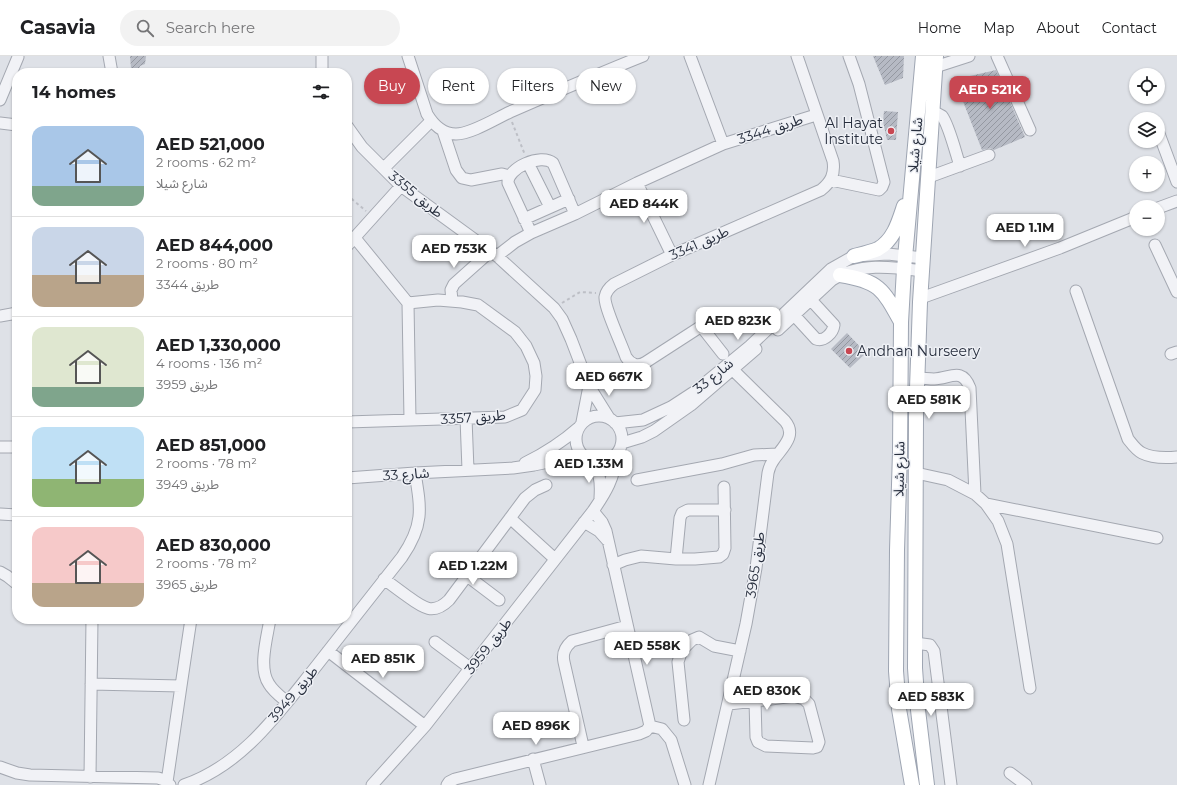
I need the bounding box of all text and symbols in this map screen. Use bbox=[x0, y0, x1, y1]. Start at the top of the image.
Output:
search box bbox=[120, 10, 400, 46]
text: Casavia bbox=[20, 16, 96, 39]
icon: search bbox=[134, 17, 156, 39]
text: Search here bbox=[166, 18, 255, 37]
text: Home bbox=[918, 19, 961, 37]
text: Map bbox=[983, 19, 1014, 37]
text: About bbox=[1036, 19, 1080, 37]
text: Contact bbox=[1102, 19, 1157, 37]
chip: Buy bbox=[364, 68, 420, 104]
chip: Rent bbox=[428, 68, 489, 104]
chip: Filters bbox=[497, 68, 568, 104]
chip: New bbox=[576, 68, 636, 104]
map controls bbox=[1129, 68, 1165, 236]
button: locate bbox=[1129, 68, 1165, 104]
pin: AED 521K bbox=[949, 76, 1031, 110]
icon: filters bbox=[310, 81, 332, 103]
text: AED 521K bbox=[958, 81, 1022, 97]
text: 14 homes bbox=[32, 82, 116, 102]
street label: طريق 3344 bbox=[735, 110, 805, 149]
button: layers bbox=[1129, 112, 1165, 148]
place label: Al Hayat Institute bbox=[824, 114, 883, 148]
street label: شارع شيلا bbox=[904, 117, 928, 174]
marker: Al Hayat Institute bbox=[886, 126, 896, 136]
text: AED 521,000 bbox=[156, 134, 265, 154]
icon: home bbox=[64, 142, 112, 190]
text: 2 rooms · 62 m² bbox=[156, 154, 256, 170]
button: + bbox=[1129, 156, 1165, 192]
street label: طريق 3355 bbox=[384, 167, 447, 222]
text: شارع شيلا bbox=[156, 175, 208, 191]
pin: AED 844K bbox=[603, 190, 685, 224]
text: AED 844K bbox=[609, 195, 679, 211]
button: − bbox=[1129, 200, 1165, 236]
pin: AED 1.1M bbox=[984, 214, 1066, 248]
text: AED 1.1M bbox=[996, 219, 1054, 235]
street label: طريق 3341 bbox=[666, 222, 732, 265]
text: AED 844,000 bbox=[156, 235, 273, 255]
pin: AED 753K bbox=[413, 235, 495, 269]
text: AED 753K bbox=[421, 240, 487, 256]
icon: home bbox=[64, 243, 112, 291]
text: 2 rooms · 80 m² bbox=[156, 255, 258, 271]
text: طريق 3344 bbox=[156, 276, 219, 292]
pin: AED 823K bbox=[697, 307, 779, 341]
text: AED 823K bbox=[705, 312, 771, 328]
text: AED 1,330,000 bbox=[156, 335, 281, 355]
place label: Andhan Nurseery bbox=[857, 342, 980, 360]
icon: home bbox=[64, 343, 112, 391]
marker: Andhan Nurseery bbox=[844, 346, 854, 356]
street label: شارع 33 bbox=[689, 354, 738, 399]
text: 4 rooms · 136 m² bbox=[156, 355, 262, 371]
pin: AED 667K bbox=[568, 363, 650, 397]
text: AED 667K bbox=[575, 368, 643, 384]
text: طريق 3959 bbox=[156, 376, 218, 392]
pin: AED 581K bbox=[888, 386, 970, 420]
text: AED 581K bbox=[897, 391, 961, 407]
street label: طريق 3357 bbox=[440, 406, 506, 429]
text: AED 851,000 bbox=[156, 435, 266, 455]
street label: شارع شيلا bbox=[890, 441, 910, 497]
icon: home bbox=[64, 443, 112, 491]
pin: AED 1.33M bbox=[543, 450, 635, 484]
text: 2 rooms · 78 m² bbox=[156, 455, 257, 471]
text: AED 1.33M bbox=[554, 455, 624, 471]
street label: شارع 33 bbox=[382, 463, 430, 487]
text: طريق 3949 bbox=[156, 476, 219, 492]
street label: طريق 3965 bbox=[741, 531, 770, 599]
text: AED 830,000 bbox=[156, 535, 271, 555]
icon: home bbox=[64, 543, 112, 591]
pin: AED 1.22M bbox=[427, 552, 519, 586]
text: 2 rooms · 78 m² bbox=[156, 555, 257, 571]
text: AED 1.22M bbox=[438, 557, 508, 573]
text: طريق 3965 bbox=[156, 576, 218, 592]
street label: طريق 3959 bbox=[460, 614, 516, 678]
pin: AED 558K bbox=[606, 632, 688, 666]
text: AED 558K bbox=[614, 637, 680, 653]
pin: AED 851K bbox=[342, 645, 424, 679]
text: AED 851K bbox=[351, 650, 415, 666]
street label: طريق 3949 bbox=[264, 662, 322, 726]
pin: AED 830K bbox=[726, 677, 808, 711]
text: AED 830K bbox=[733, 682, 801, 698]
pin: AED 583K bbox=[890, 683, 972, 717]
text: AED 583K bbox=[898, 688, 964, 704]
pin: AED 896K bbox=[495, 712, 577, 746]
text: AED 896K bbox=[502, 717, 570, 733]

